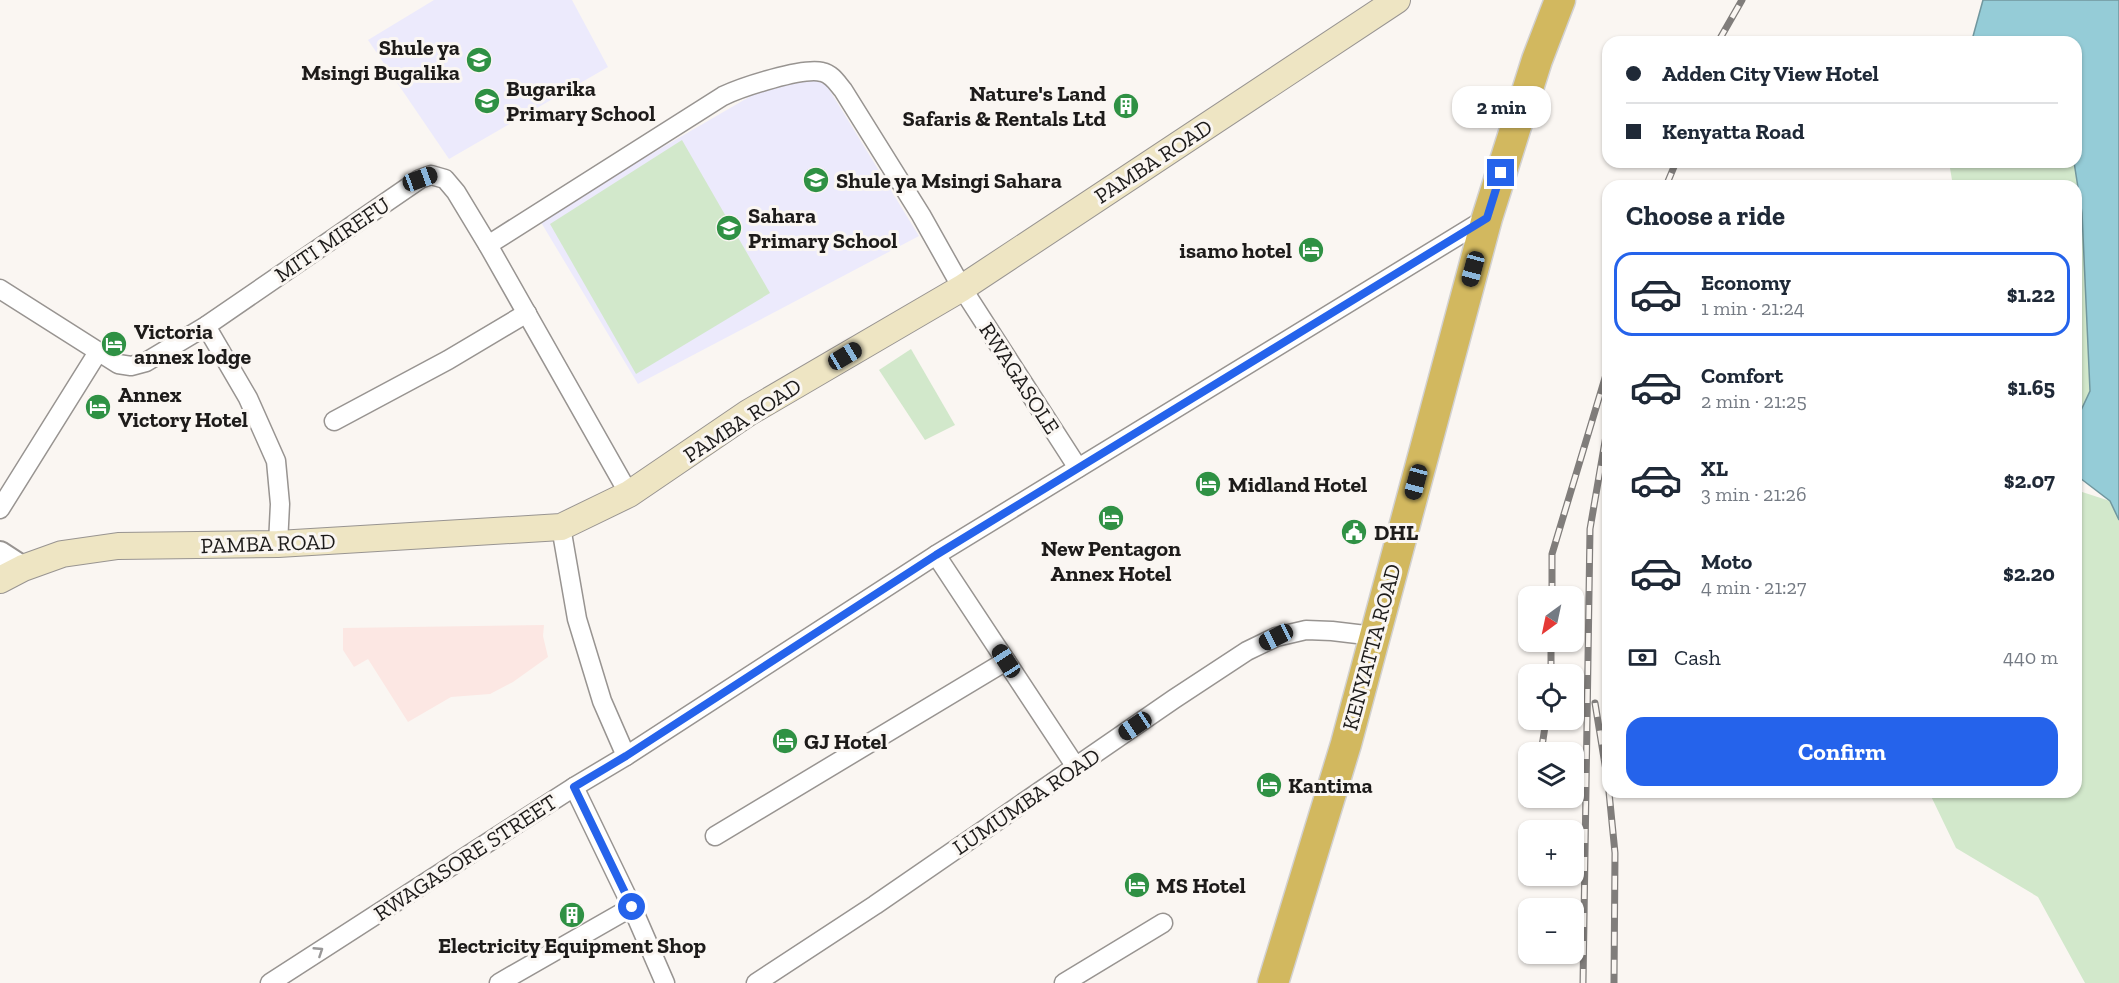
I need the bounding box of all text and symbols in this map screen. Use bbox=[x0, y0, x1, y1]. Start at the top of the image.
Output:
place label: Shule ya Msingi Bugalika bbox=[301, 34, 460, 86]
school or university icon: Shule ya Msingi Bugalika bbox=[464, 45, 494, 75]
text: Adden City View Hotel bbox=[1662, 60, 1879, 87]
place label: Bugarika Primary School bbox=[506, 75, 655, 127]
place label: Nature's Land Safaris & Rentals Ltd bbox=[903, 80, 1106, 132]
school or university icon: Bugarika Primary School bbox=[472, 86, 502, 116]
callout: 2 min bbox=[1452, 86, 1550, 128]
building icon: Nature's Land Safaris & Rentals Ltd bbox=[1111, 91, 1141, 121]
text: 2 min bbox=[1477, 95, 1526, 119]
street label: PAMBA ROAD bbox=[1089, 113, 1217, 210]
text: Kenyatta Road bbox=[1662, 118, 1804, 145]
route end bbox=[1487, 159, 1514, 186]
car bbox=[400, 164, 440, 194]
school or university icon: Shule ya Msingi Sahara bbox=[801, 165, 831, 195]
place label: Shule ya Msingi Sahara bbox=[836, 167, 1062, 194]
street label: MITI MIREFU bbox=[269, 191, 395, 288]
text: Choose a ride bbox=[1626, 200, 1785, 232]
place label: Sahara Primary School bbox=[748, 202, 897, 254]
school or university icon: Sahara Primary School bbox=[714, 213, 744, 243]
hotel icon: isamo hotel bbox=[1296, 235, 1326, 265]
place label: isamo hotel bbox=[1179, 237, 1292, 264]
car bbox=[1460, 249, 1486, 289]
icon: car bbox=[1629, 267, 1683, 321]
text: Economy bbox=[1701, 269, 1791, 296]
text: $1.22 bbox=[2007, 281, 2055, 308]
text: 1 min · 21:24 bbox=[1701, 296, 1805, 320]
street label: RWAGASOLE bbox=[973, 317, 1066, 439]
place label: Victoria annex lodge bbox=[134, 318, 252, 370]
hotel icon: Victoria annex lodge bbox=[99, 329, 129, 359]
car bbox=[825, 339, 865, 373]
icon: car bbox=[1629, 360, 1683, 414]
text: Comfort bbox=[1701, 362, 1783, 389]
street label: PAMBA ROAD bbox=[678, 372, 806, 469]
text: $1.65 bbox=[2007, 374, 2055, 401]
place label: Annex Victory Hotel bbox=[118, 381, 248, 433]
text: 2 min · 21:25 bbox=[1701, 389, 1807, 413]
hotel icon: Annex Victory Hotel bbox=[83, 392, 113, 422]
icon: car bbox=[1629, 453, 1683, 507]
text: XL bbox=[1701, 455, 1728, 482]
car bbox=[1403, 462, 1429, 502]
text: $2.07 bbox=[2004, 467, 2055, 494]
hotel icon: Midland Hotel bbox=[1193, 469, 1223, 499]
place label: Midland Hotel bbox=[1228, 471, 1367, 498]
text: 3 min · 21:26 bbox=[1701, 482, 1807, 506]
hotel icon: New Pentagon Annex Hotel bbox=[1096, 503, 1126, 533]
public building icon: DHL bbox=[1339, 517, 1369, 547]
place label: DHL bbox=[1374, 519, 1419, 546]
street label: PAMBA ROAD bbox=[200, 528, 336, 559]
place label: New Pentagon Annex Hotel bbox=[1041, 535, 1181, 587]
icon: car bbox=[1629, 546, 1683, 600]
text: Moto bbox=[1701, 548, 1752, 575]
text: $2.20 bbox=[2003, 560, 2055, 587]
street label: KENYATTA ROAD bbox=[1336, 561, 1407, 733]
text: 4 min · 21:27 bbox=[1701, 575, 1806, 599]
north arrow bbox=[1518, 586, 1584, 652]
map controls bbox=[1518, 586, 1584, 964]
car bbox=[1256, 621, 1296, 653]
car bbox=[989, 641, 1023, 681]
icon: cash bbox=[1626, 641, 1659, 674]
text: Cash bbox=[1674, 644, 1721, 671]
text: 440 m bbox=[2003, 645, 2058, 669]
button: locate bbox=[1518, 664, 1584, 730]
car bbox=[1115, 708, 1155, 744]
button: Confirm bbox=[1626, 717, 2058, 786]
hotel icon: GJ Hotel bbox=[770, 726, 800, 756]
place label: GJ Hotel bbox=[804, 728, 887, 755]
street label: LUMUMBA ROAD bbox=[947, 742, 1105, 861]
button: layers bbox=[1518, 742, 1584, 808]
hotel icon: Kantima bbox=[1254, 770, 1284, 800]
place label: Kantima bbox=[1288, 772, 1373, 799]
street label: RWAGASORE STREET bbox=[369, 788, 562, 927]
button: + bbox=[1518, 820, 1584, 886]
hotel icon: MS Hotel bbox=[1122, 870, 1152, 900]
place label: MS Hotel bbox=[1156, 872, 1246, 899]
route start bbox=[618, 893, 645, 920]
button: − bbox=[1518, 898, 1584, 964]
building icon: Electricity Equipment Shop bbox=[557, 900, 587, 930]
place label: Electricity Equipment Shop bbox=[438, 932, 707, 959]
one-way arrow bbox=[313, 947, 323, 959]

